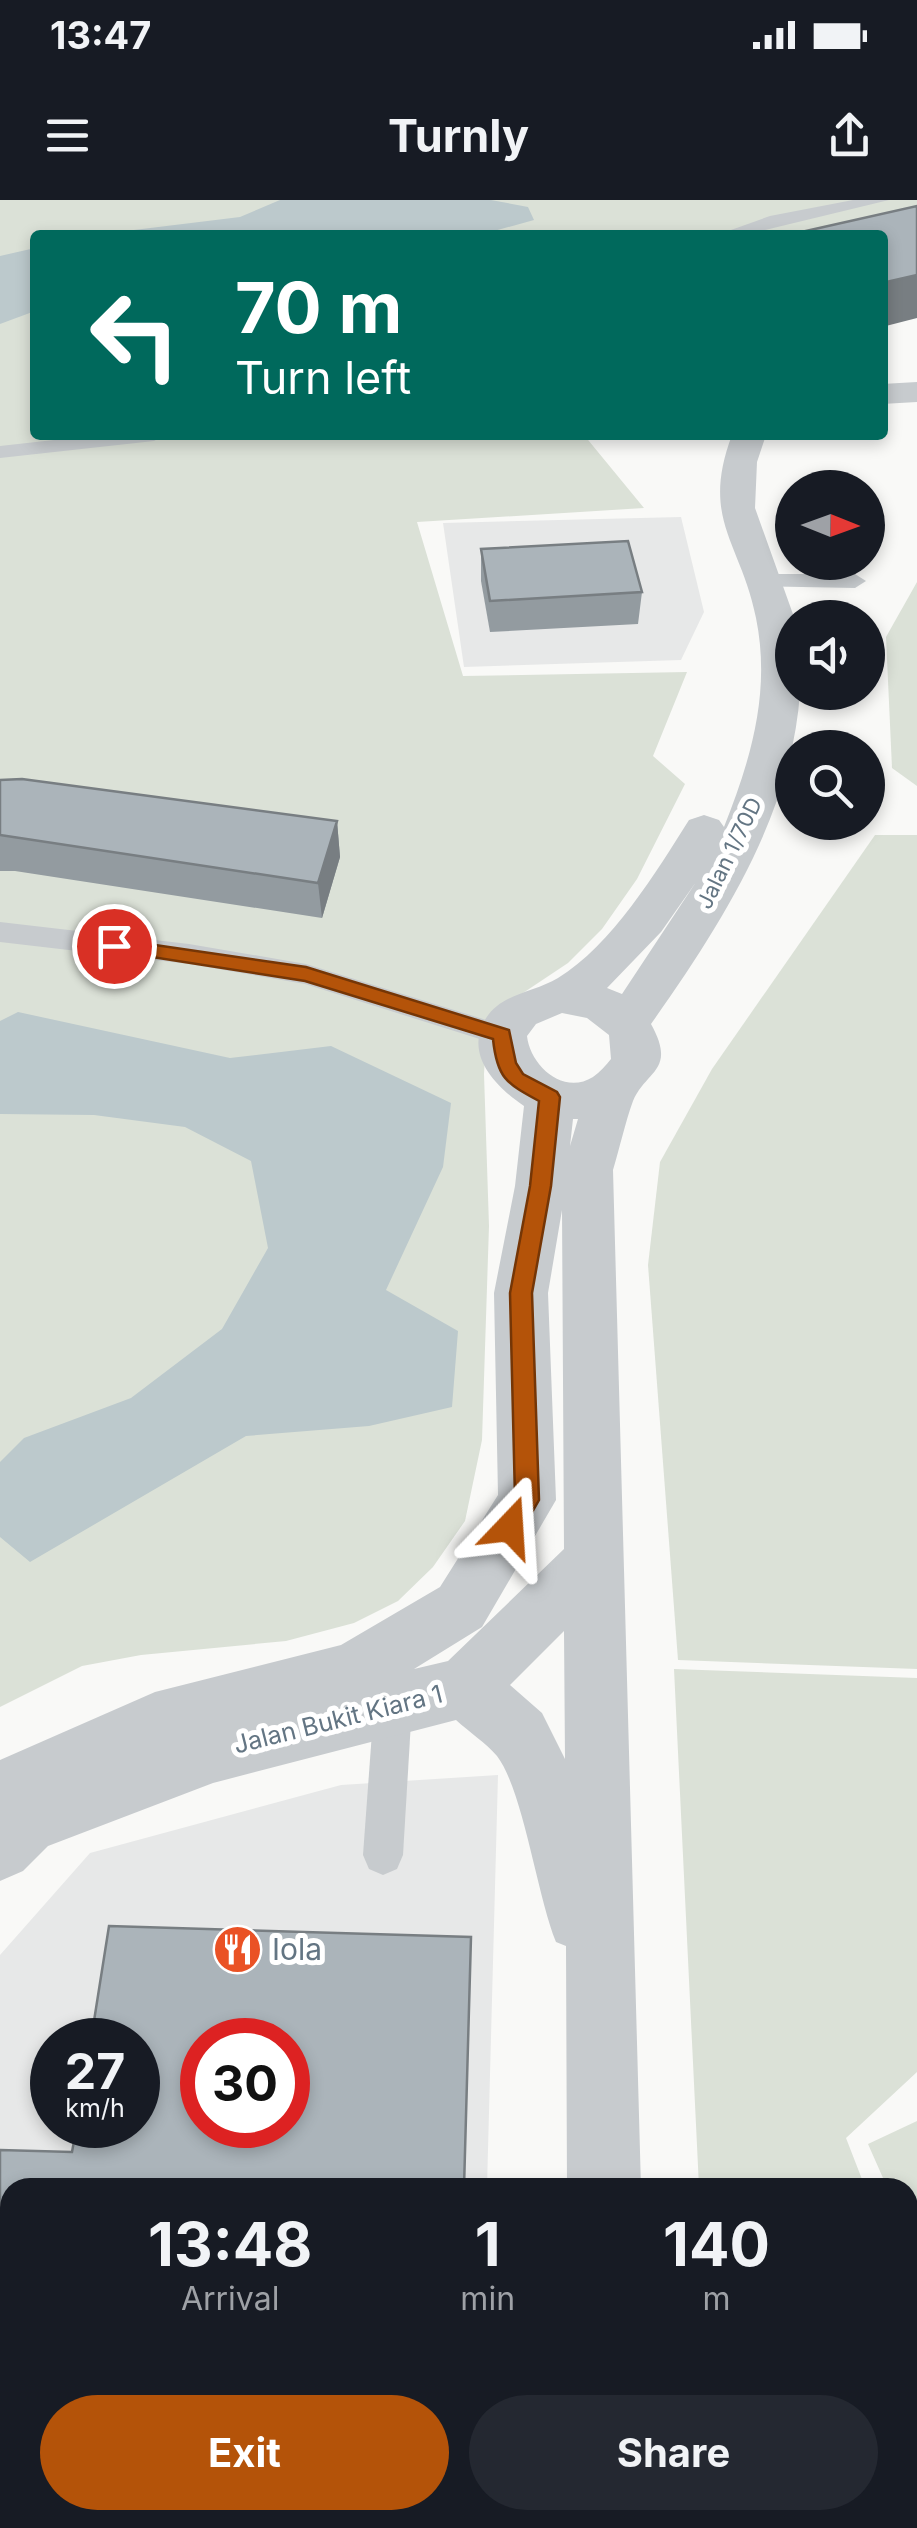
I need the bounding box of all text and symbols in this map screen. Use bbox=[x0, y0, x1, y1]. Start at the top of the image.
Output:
text: 13:47 bbox=[50, 12, 151, 58]
icon: menu bbox=[40, 108, 95, 163]
text: Turnly bbox=[388, 108, 529, 163]
icon: share bbox=[822, 108, 877, 163]
text: 70 m bbox=[235, 265, 402, 350]
icon: left bbox=[70, 270, 200, 400]
text: Turn left bbox=[235, 350, 411, 405]
north arrow bbox=[775, 470, 885, 580]
map controls bbox=[775, 470, 885, 840]
button: sound bbox=[775, 600, 885, 710]
button: search bbox=[775, 730, 885, 840]
street label: Jalan 1/70D bbox=[691, 793, 767, 913]
pin bbox=[72, 904, 157, 989]
icon: arrive bbox=[87, 919, 142, 974]
position arrow bbox=[458, 1475, 562, 1579]
street label: Jalan Bukit Kiara 1 bbox=[230, 1679, 446, 1759]
restaurant icon: Iola bbox=[211, 1924, 263, 1976]
place label: Iola bbox=[272, 1931, 322, 1967]
speed limit sign: 30 bbox=[180, 2018, 310, 2148]
text: 27 bbox=[65, 2041, 125, 2101]
text: km/h bbox=[65, 2093, 125, 2123]
text: 13:48 bbox=[148, 2208, 312, 2280]
text: 1 bbox=[475, 2208, 501, 2280]
text: 140 bbox=[663, 2208, 770, 2280]
text: Arrival bbox=[181, 2279, 279, 2318]
text: min bbox=[460, 2279, 515, 2318]
text: m bbox=[703, 2279, 731, 2318]
button: Exit bbox=[40, 2395, 449, 2510]
button: Share bbox=[469, 2395, 878, 2510]

